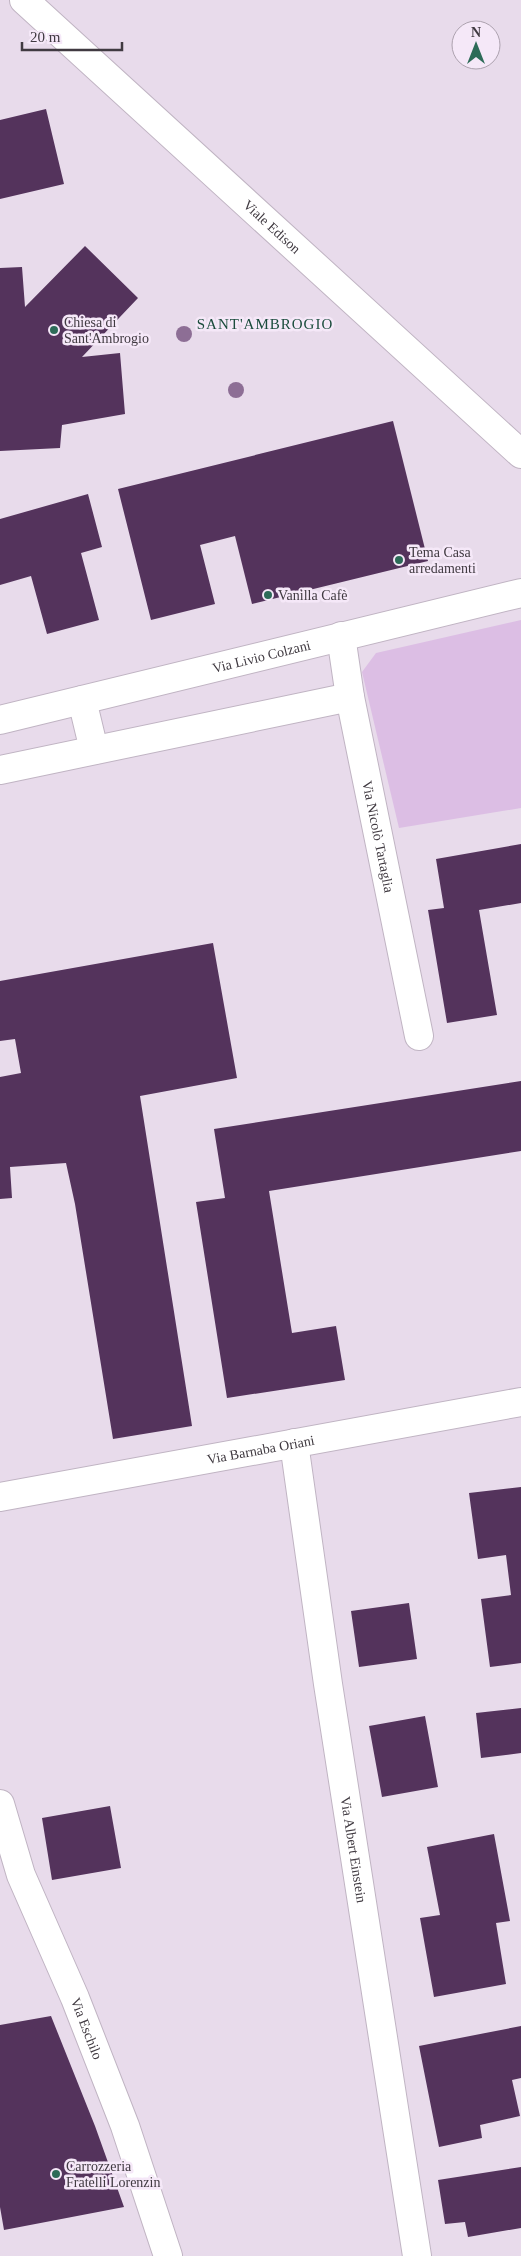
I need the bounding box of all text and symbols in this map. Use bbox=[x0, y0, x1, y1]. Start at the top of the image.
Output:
scale bar bbox=[22, 20, 122, 52]
north arrow bbox=[451, 20, 501, 70]
text: N bbox=[471, 25, 481, 40]
text: 20 m bbox=[30, 29, 61, 45]
street label: Viale Edison bbox=[240, 197, 303, 257]
place label: Chiesa di Sant'Ambrogio bbox=[64, 315, 149, 346]
district label: SANT'AMBROGIO bbox=[197, 316, 333, 332]
marker: Chiesa di Sant'Ambrogio bbox=[48, 324, 60, 336]
place label: Tema Casa arredamenti bbox=[409, 545, 476, 576]
marker: Tema Casa arredamenti bbox=[393, 554, 405, 566]
place label: Vanilla Cafè bbox=[278, 588, 348, 603]
marker: Vanilla Cafè bbox=[262, 589, 274, 601]
street label: Via Livio Colzani bbox=[211, 638, 312, 676]
street label: Via Nicolò Tartaglia bbox=[359, 779, 397, 895]
street label: Via Barnaba Oriani bbox=[206, 1433, 316, 1467]
street label: Via Albert Einstein bbox=[338, 1796, 369, 1904]
street label: Via Eschilo bbox=[68, 1996, 105, 2062]
place label: Carrozzeria Fratelli Lorenzin bbox=[66, 2159, 160, 2190]
marker: Carrozzeria Fratelli Lorenzin bbox=[50, 2168, 62, 2180]

